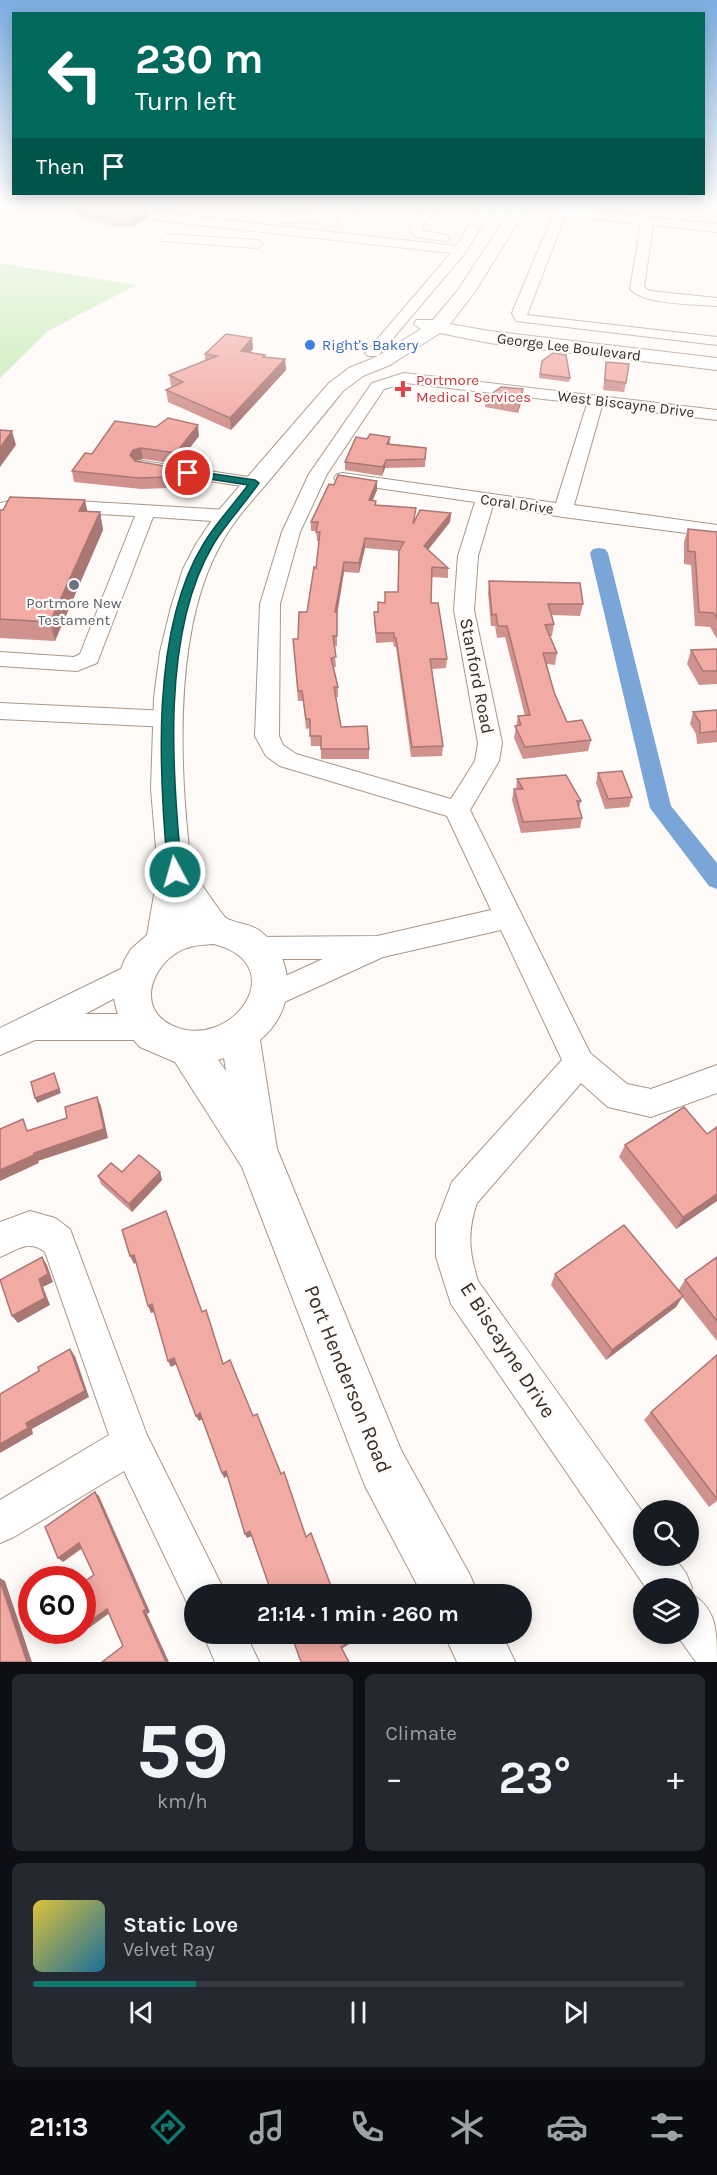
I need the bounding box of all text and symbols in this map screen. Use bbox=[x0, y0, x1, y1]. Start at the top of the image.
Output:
text: 230 m bbox=[135, 34, 264, 84]
icon: left bbox=[36, 36, 114, 114]
text: Turn left bbox=[135, 85, 236, 117]
icon: arrive bbox=[97, 150, 130, 183]
text: Then bbox=[36, 154, 85, 180]
street label: George Lee Boulevard bbox=[496, 329, 642, 365]
place label: Right's Bakery bbox=[322, 336, 418, 354]
marker: Right's Bakery bbox=[303, 338, 317, 352]
place label: Portmore Medical Services bbox=[416, 371, 531, 406]
marker: Portmore Medical Services bbox=[394, 380, 412, 398]
street label: West Biscayne Drive bbox=[557, 387, 695, 421]
pin bbox=[162, 447, 213, 498]
icon: arrive bbox=[171, 456, 204, 489]
street label: Coral Drive bbox=[479, 490, 555, 518]
marker: Portmore New Testament bbox=[67, 578, 81, 592]
place label: Portmore New Testament bbox=[26, 594, 122, 629]
street label: Stanford Road bbox=[455, 616, 499, 736]
position arrow bbox=[143, 840, 207, 904]
street label: E Biscayne Drive bbox=[455, 1278, 561, 1422]
street label: Port Henderson Road bbox=[299, 1282, 397, 1476]
map controls bbox=[633, 1500, 699, 1644]
button: search bbox=[633, 1500, 699, 1566]
speed limit sign: 60 bbox=[18, 1566, 96, 1644]
button: layers bbox=[633, 1578, 699, 1644]
text: 21:14 · 1 min · 260 m bbox=[257, 1601, 459, 1627]
text: 59 bbox=[136, 1705, 229, 1797]
text: Climate bbox=[386, 1722, 457, 1745]
text: 23° bbox=[498, 1752, 571, 1804]
text: − bbox=[386, 1759, 403, 1797]
text: + bbox=[667, 1759, 684, 1797]
text: km/h bbox=[157, 1790, 208, 1813]
text: Static Love bbox=[123, 1912, 238, 1938]
text: Velvet Ray bbox=[123, 1938, 215, 1961]
icon: previous bbox=[125, 1996, 158, 2029]
icon: pause bbox=[342, 1996, 375, 2029]
icon: next bbox=[559, 1996, 592, 2029]
icon: directions bbox=[147, 2106, 189, 2148]
icon: music bbox=[246, 2106, 288, 2148]
icon: phone bbox=[346, 2106, 388, 2148]
icon: climate bbox=[446, 2106, 488, 2148]
icon: car bbox=[546, 2106, 588, 2148]
icon: filters bbox=[646, 2106, 688, 2148]
text: 21:13 bbox=[29, 2111, 89, 2143]

